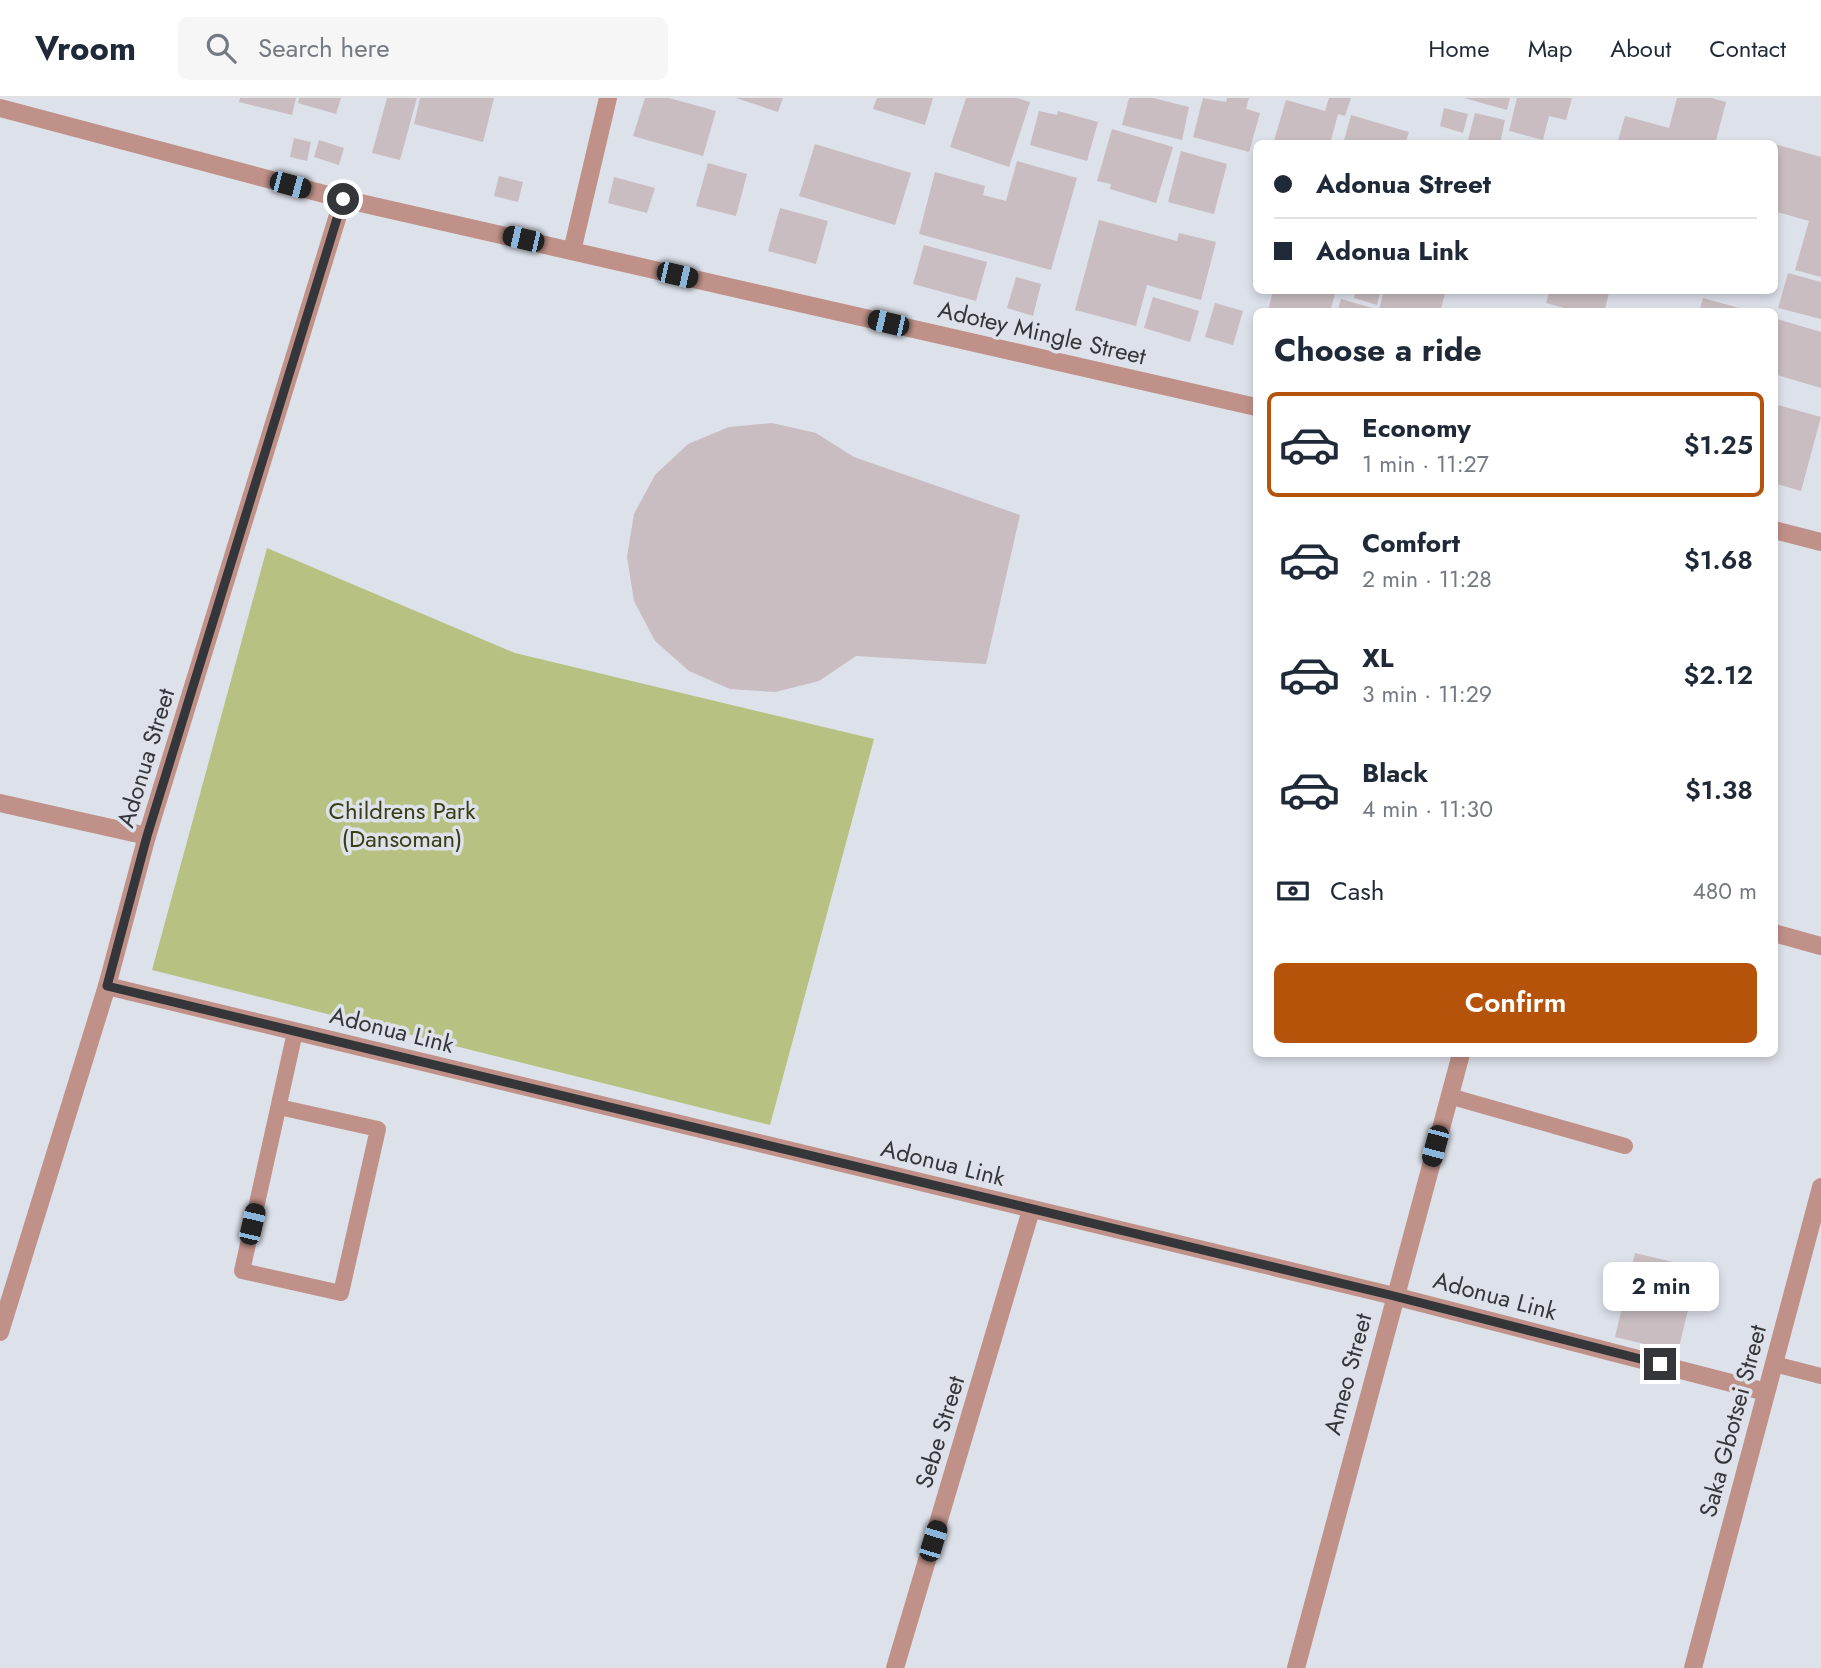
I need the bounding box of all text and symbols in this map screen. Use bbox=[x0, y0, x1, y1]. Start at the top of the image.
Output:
search box bbox=[178, 17, 668, 80]
text: Vroom bbox=[35, 25, 136, 72]
icon: search bbox=[202, 29, 240, 67]
text: Search here bbox=[258, 29, 390, 67]
text: Home bbox=[1428, 31, 1490, 66]
text: Map bbox=[1528, 31, 1572, 66]
text: About bbox=[1610, 31, 1671, 66]
text: Contact bbox=[1709, 31, 1786, 66]
text: Adonua Street bbox=[1316, 165, 1491, 203]
car bbox=[267, 169, 314, 201]
route start bbox=[327, 183, 359, 215]
car bbox=[501, 224, 546, 254]
text: Adonua Link bbox=[1316, 232, 1469, 270]
car bbox=[655, 260, 700, 290]
street label: Adotey Mingle Street bbox=[935, 292, 1150, 374]
car bbox=[866, 308, 911, 338]
text: Choose a ride bbox=[1274, 327, 1482, 373]
text: Economy bbox=[1362, 409, 1471, 447]
icon: car bbox=[1278, 413, 1341, 476]
text: $1.25 bbox=[1684, 426, 1753, 464]
text: 1 min · 11:27 bbox=[1362, 447, 1489, 481]
text: Comfort bbox=[1362, 524, 1460, 562]
icon: car bbox=[1278, 528, 1341, 591]
text: $1.68 bbox=[1684, 541, 1753, 579]
text: 2 min · 11:28 bbox=[1362, 562, 1492, 596]
text: XL bbox=[1362, 639, 1394, 677]
icon: car bbox=[1278, 643, 1341, 706]
text: $2.12 bbox=[1684, 656, 1753, 694]
text: 3 min · 11:29 bbox=[1362, 677, 1492, 711]
street label: Adonua Street bbox=[108, 684, 183, 832]
text: Black bbox=[1362, 754, 1428, 792]
icon: car bbox=[1278, 758, 1341, 821]
text: $1.38 bbox=[1685, 771, 1753, 809]
text: 4 min · 11:30 bbox=[1362, 792, 1493, 826]
park label: Childrens Park (Dansoman) bbox=[329, 793, 476, 856]
icon: cash bbox=[1274, 872, 1312, 910]
text: Cash bbox=[1330, 872, 1384, 910]
text: 480 m bbox=[1692, 874, 1757, 908]
button: Confirm bbox=[1274, 963, 1757, 1043]
street label: Adonua Link bbox=[326, 997, 458, 1062]
car bbox=[1420, 1123, 1451, 1169]
street label: Adonua Link bbox=[877, 1130, 1009, 1195]
car bbox=[238, 1201, 267, 1247]
street label: Adonua Link bbox=[1429, 1262, 1561, 1329]
callout: 2 min bbox=[1602, 1262, 1718, 1312]
text: 2 min bbox=[1631, 1269, 1691, 1303]
street label: Ameo Street bbox=[1315, 1309, 1381, 1439]
street label: Saka Gbotsei Street bbox=[1690, 1321, 1775, 1521]
route end bbox=[1644, 1348, 1676, 1380]
street label: Sebe Street bbox=[906, 1371, 973, 1492]
car bbox=[917, 1518, 950, 1564]

